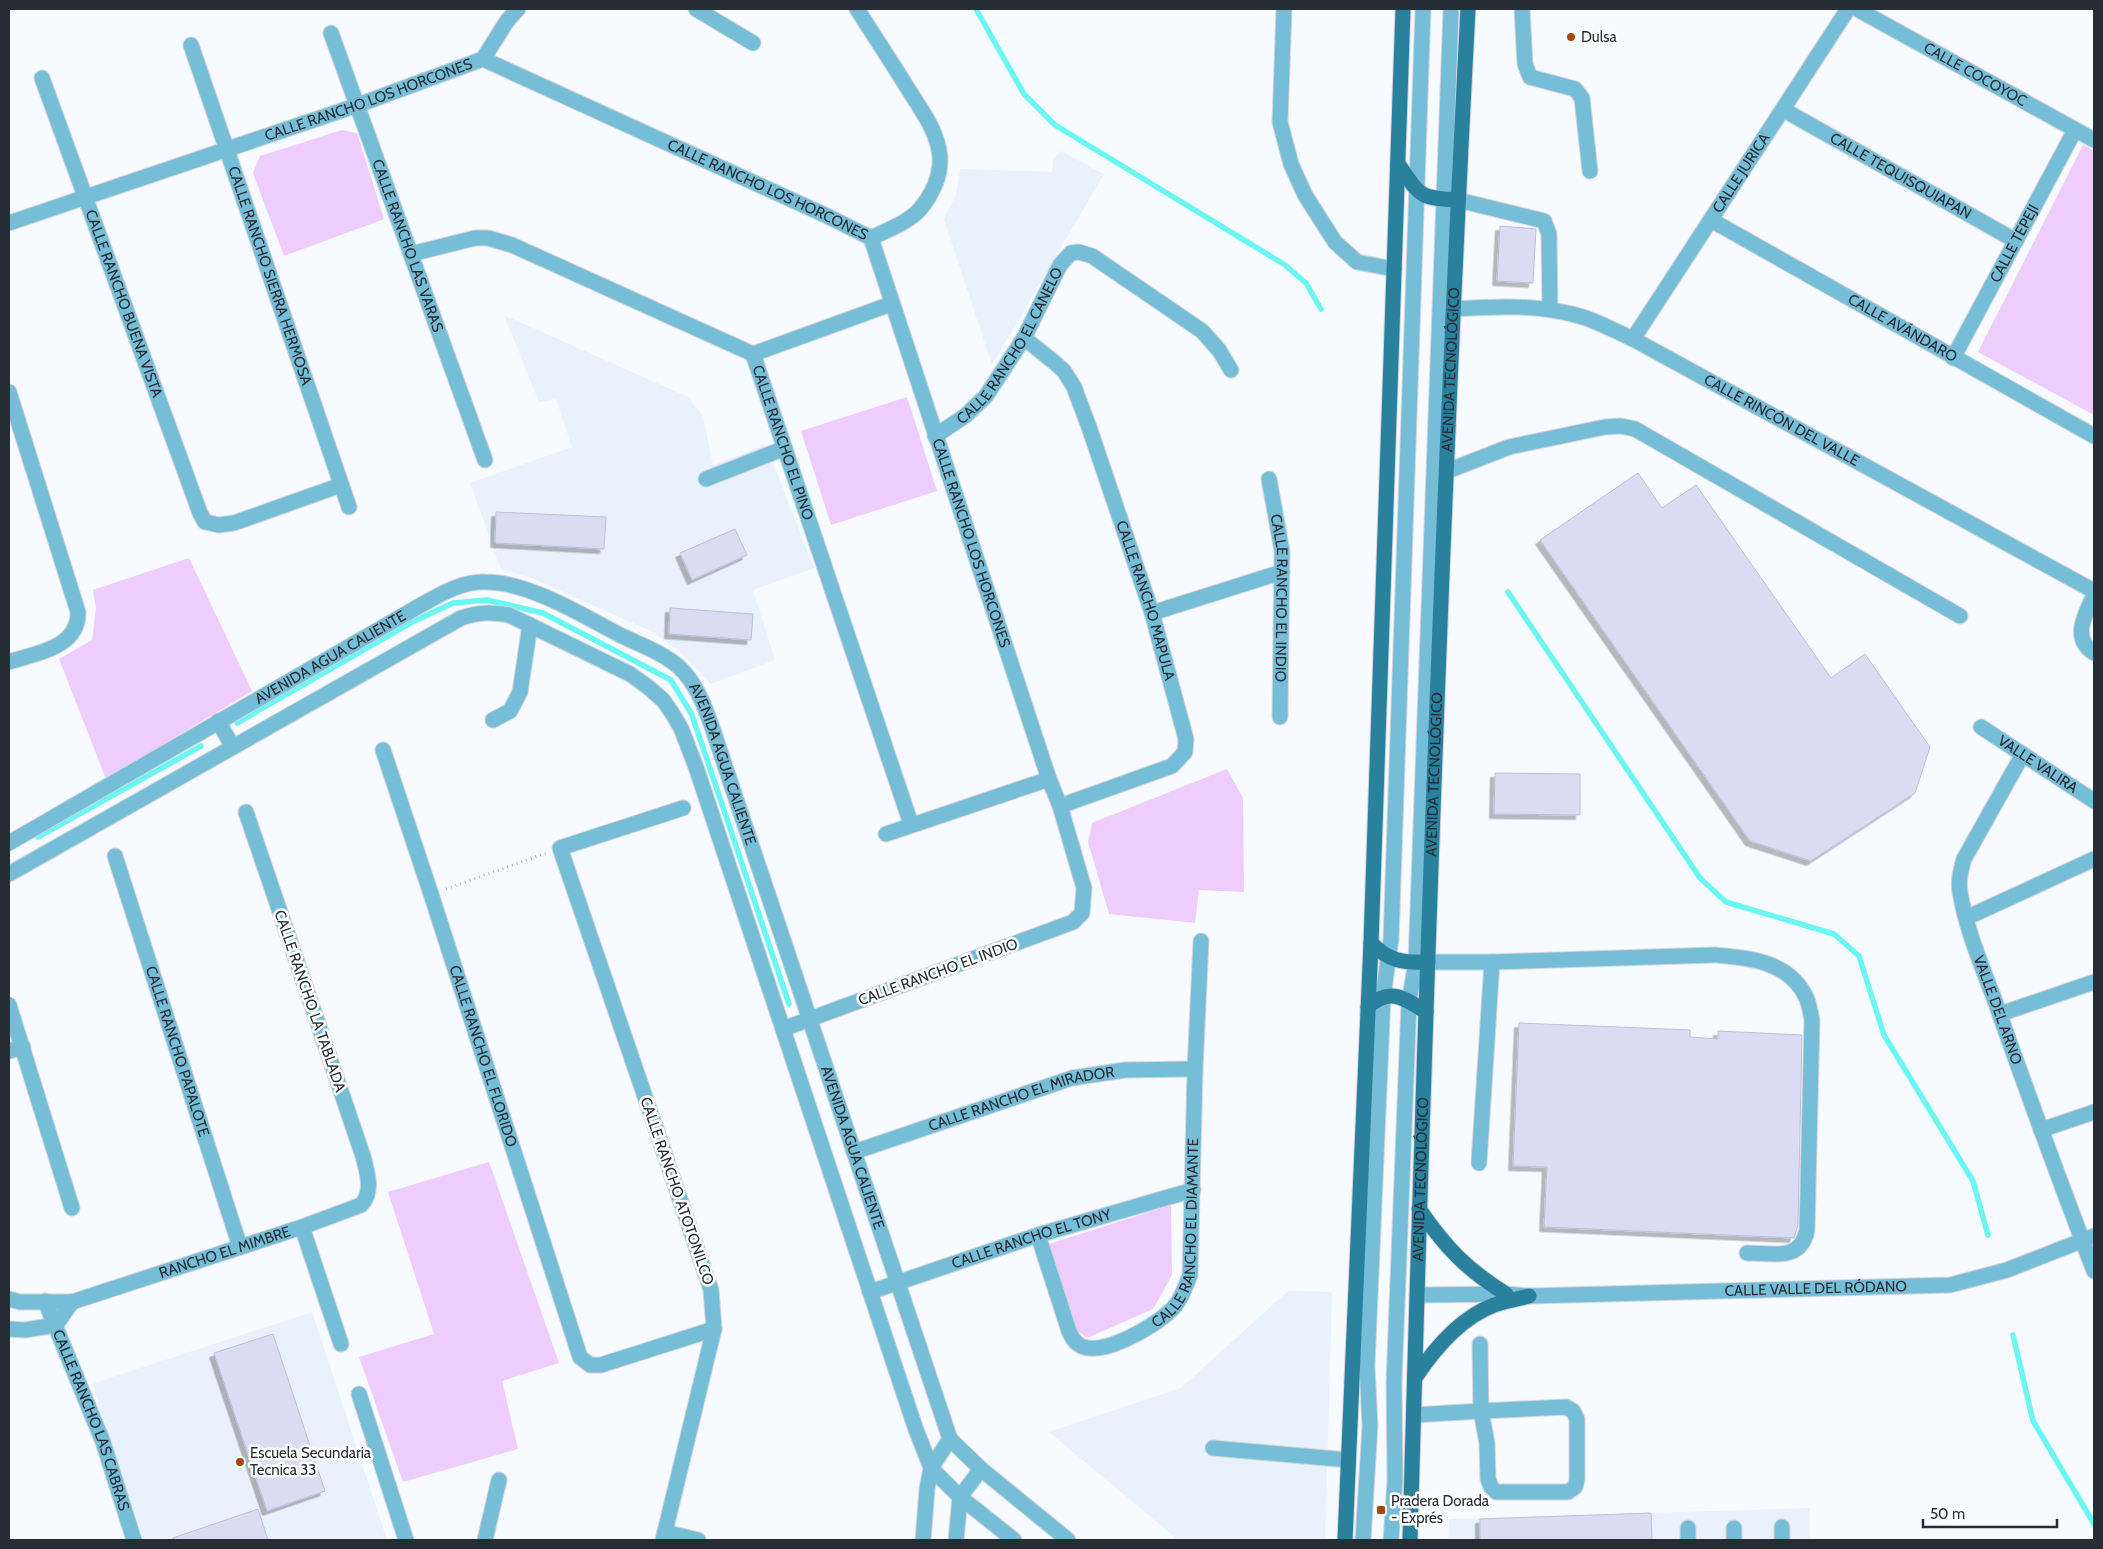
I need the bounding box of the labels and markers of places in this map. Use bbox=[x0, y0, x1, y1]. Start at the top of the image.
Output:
place label: Dulsa bbox=[1581, 28, 1617, 46]
marker: Dulsa bbox=[1565, 31, 1577, 43]
place label: Escuela Secundaria Tecnica 33 bbox=[250, 1444, 372, 1479]
marker: Escuela Secundaria Tecnica 33 bbox=[234, 1456, 246, 1468]
place label: Pradera Dorada - Exprés bbox=[1391, 1492, 1490, 1527]
marker: Pradera Dorada - Exprés bbox=[1375, 1504, 1387, 1516]

